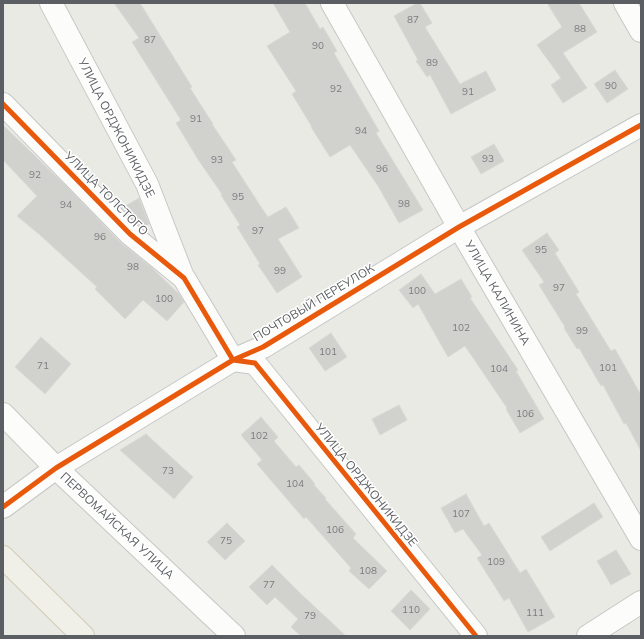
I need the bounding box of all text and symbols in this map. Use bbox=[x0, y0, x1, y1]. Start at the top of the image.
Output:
house number: 87 bbox=[407, 14, 419, 26]
house number: 88 bbox=[574, 23, 586, 35]
house number: 87 bbox=[144, 34, 156, 46]
house number: 90 bbox=[312, 40, 324, 52]
street label: УЛИЦА ОРДЖОНИКИДЗЕ bbox=[75, 56, 157, 200]
house number: 89 bbox=[426, 57, 438, 69]
house number: 90 bbox=[605, 80, 617, 92]
house number: 92 bbox=[330, 83, 342, 95]
house number: 91 bbox=[462, 86, 474, 98]
house number: 91 bbox=[190, 113, 202, 125]
house number: 94 bbox=[355, 125, 367, 137]
street label: УЛИЦА ТОЛСТОГО bbox=[61, 149, 151, 239]
house number: 93 bbox=[482, 153, 494, 165]
house number: 93 bbox=[211, 154, 223, 166]
house number: 96 bbox=[376, 163, 388, 175]
house number: 92 bbox=[29, 169, 41, 181]
house number: 95 bbox=[232, 191, 244, 203]
house number: 98 bbox=[398, 198, 410, 210]
house number: 94 bbox=[60, 199, 72, 211]
house number: 97 bbox=[252, 225, 264, 237]
house number: 96 bbox=[94, 231, 106, 243]
street label: УЛИЦА КАЛИНИНА bbox=[461, 238, 533, 348]
house number: 95 bbox=[535, 244, 547, 256]
house number: 98 bbox=[127, 261, 139, 273]
street label: ПОЧТОВЫЙ ПЕРЕУЛОК bbox=[251, 261, 377, 345]
house number: 99 bbox=[274, 265, 286, 277]
house number: 97 bbox=[553, 282, 565, 294]
house number: 100 bbox=[408, 285, 426, 297]
house number: 100 bbox=[155, 293, 173, 305]
house number: 102 bbox=[452, 322, 470, 334]
house number: 99 bbox=[576, 325, 588, 337]
house number: 101 bbox=[319, 346, 337, 358]
house number: 71 bbox=[37, 360, 49, 372]
house number: 101 bbox=[599, 362, 617, 374]
house number: 104 bbox=[490, 363, 508, 375]
house number: 106 bbox=[516, 408, 534, 420]
street label: УЛИЦА ОРДЖОНИКИДЗЕ bbox=[312, 420, 420, 550]
house number: 102 bbox=[250, 430, 268, 442]
house number: 73 bbox=[162, 465, 174, 477]
street label: ПЕРВОМАЙСКАЯ УЛИЦА bbox=[57, 470, 177, 582]
house number: 104 bbox=[286, 478, 304, 490]
house number: 107 bbox=[452, 508, 470, 520]
house number: 106 bbox=[326, 524, 344, 536]
house number: 75 bbox=[220, 535, 232, 547]
house number: 109 bbox=[487, 556, 505, 568]
house number: 108 bbox=[359, 565, 377, 577]
house number: 77 bbox=[263, 579, 275, 591]
house number: 110 bbox=[402, 604, 420, 616]
house number: 111 bbox=[526, 607, 544, 619]
house number: 79 bbox=[304, 610, 316, 622]

